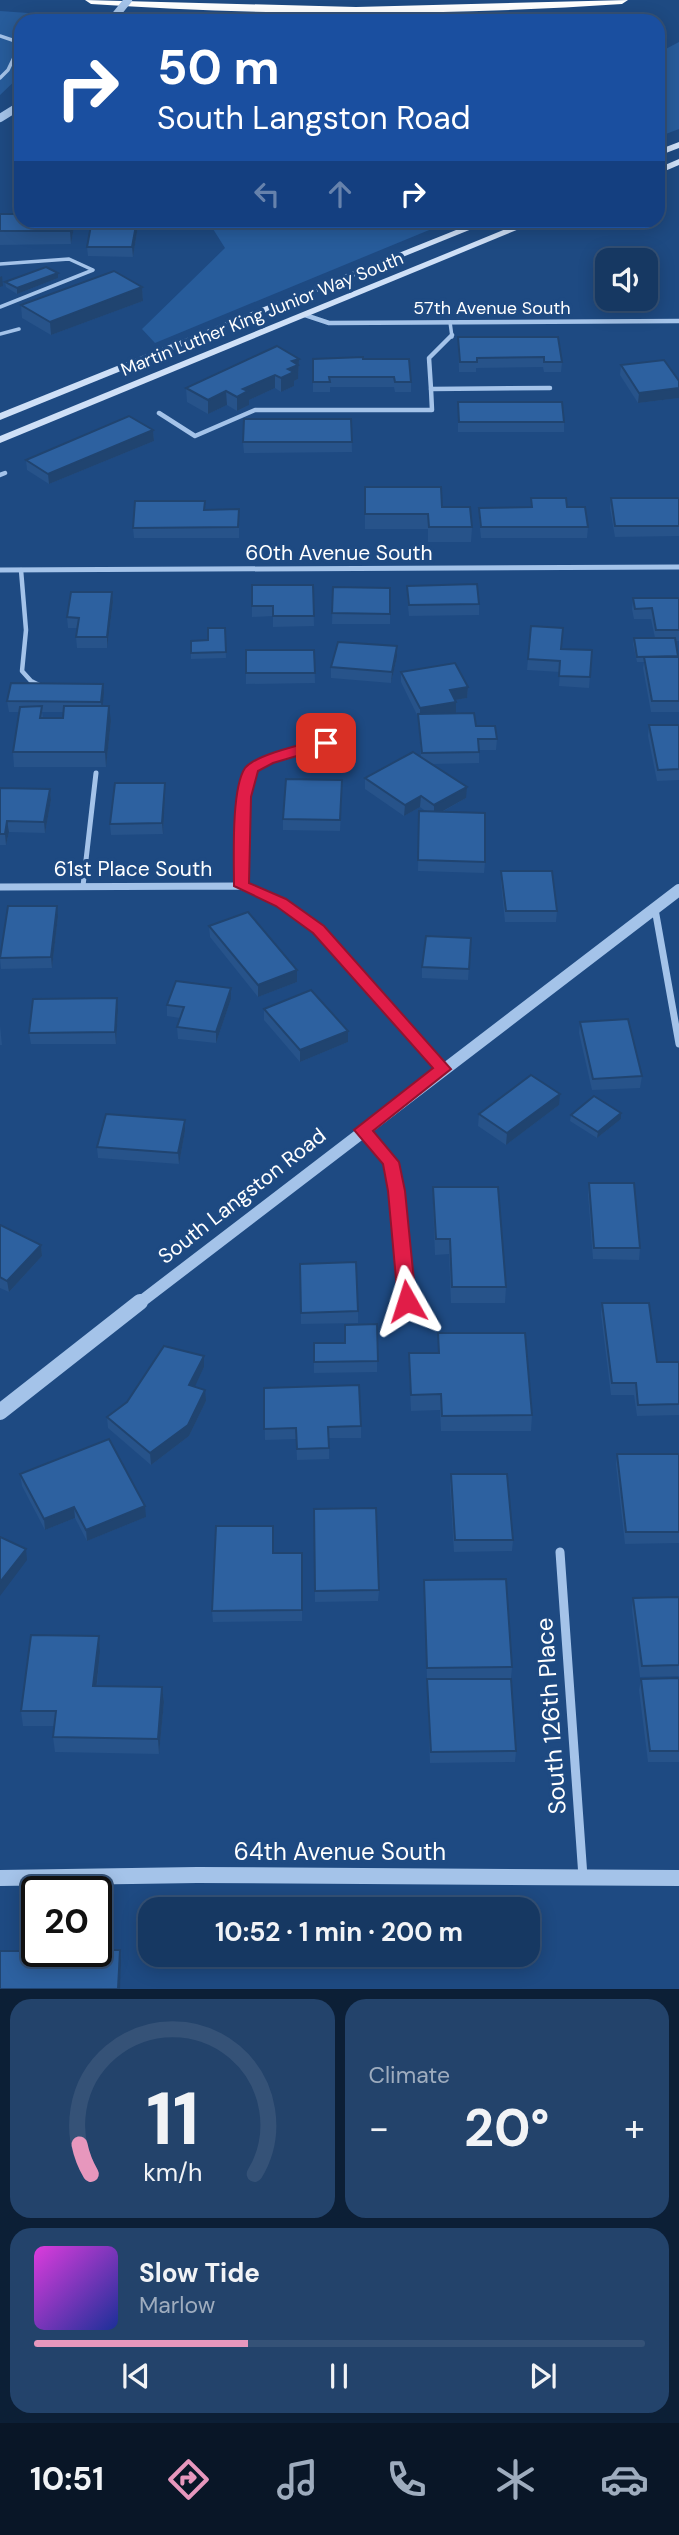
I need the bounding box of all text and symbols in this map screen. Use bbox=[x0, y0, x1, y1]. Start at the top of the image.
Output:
text: 50 m bbox=[157, 35, 280, 99]
icon: right bbox=[42, 42, 133, 133]
text: South Langston Road bbox=[157, 97, 471, 139]
icon: left bbox=[248, 175, 286, 213]
icon: ahead bbox=[321, 175, 359, 213]
icon: right bbox=[394, 175, 432, 213]
street label: Martin Luther King Junior Way South bbox=[117, 246, 407, 382]
map controls bbox=[595, 248, 658, 311]
button: sound bbox=[595, 248, 658, 311]
street label: 57th Avenue South bbox=[413, 296, 571, 320]
street label: 60th Avenue South bbox=[245, 539, 433, 567]
pin bbox=[296, 713, 356, 773]
icon: arrive bbox=[307, 724, 345, 762]
street label: 61st Place South bbox=[54, 855, 212, 883]
street label: South Langston Road bbox=[152, 1122, 332, 1270]
position arrow bbox=[370, 1264, 444, 1338]
street label: South 126th Place bbox=[528, 1617, 573, 1815]
street label: 64th Avenue South bbox=[234, 1836, 446, 1867]
speed limit sign: 20 bbox=[21, 1876, 112, 1967]
text: 10:52 · 1 min · 200 m bbox=[215, 1915, 463, 1949]
text: Climate bbox=[369, 2060, 450, 2090]
text: 11 bbox=[146, 2073, 199, 2168]
text: 20° bbox=[464, 2094, 549, 2162]
text: − bbox=[369, 2103, 389, 2153]
text: + bbox=[624, 2103, 645, 2153]
text: km/h bbox=[143, 2156, 202, 2189]
text: Slow Tide bbox=[139, 2256, 260, 2290]
text: Marlow bbox=[139, 2290, 215, 2320]
icon: previous bbox=[117, 2357, 155, 2395]
icon: pause bbox=[320, 2357, 358, 2395]
icon: next bbox=[524, 2357, 562, 2395]
icon: directions bbox=[164, 2455, 213, 2504]
icon: music bbox=[273, 2455, 322, 2504]
icon: phone bbox=[382, 2455, 431, 2504]
icon: climate bbox=[491, 2455, 540, 2504]
icon: car bbox=[600, 2455, 649, 2504]
text: 10:51 bbox=[30, 2458, 104, 2500]

